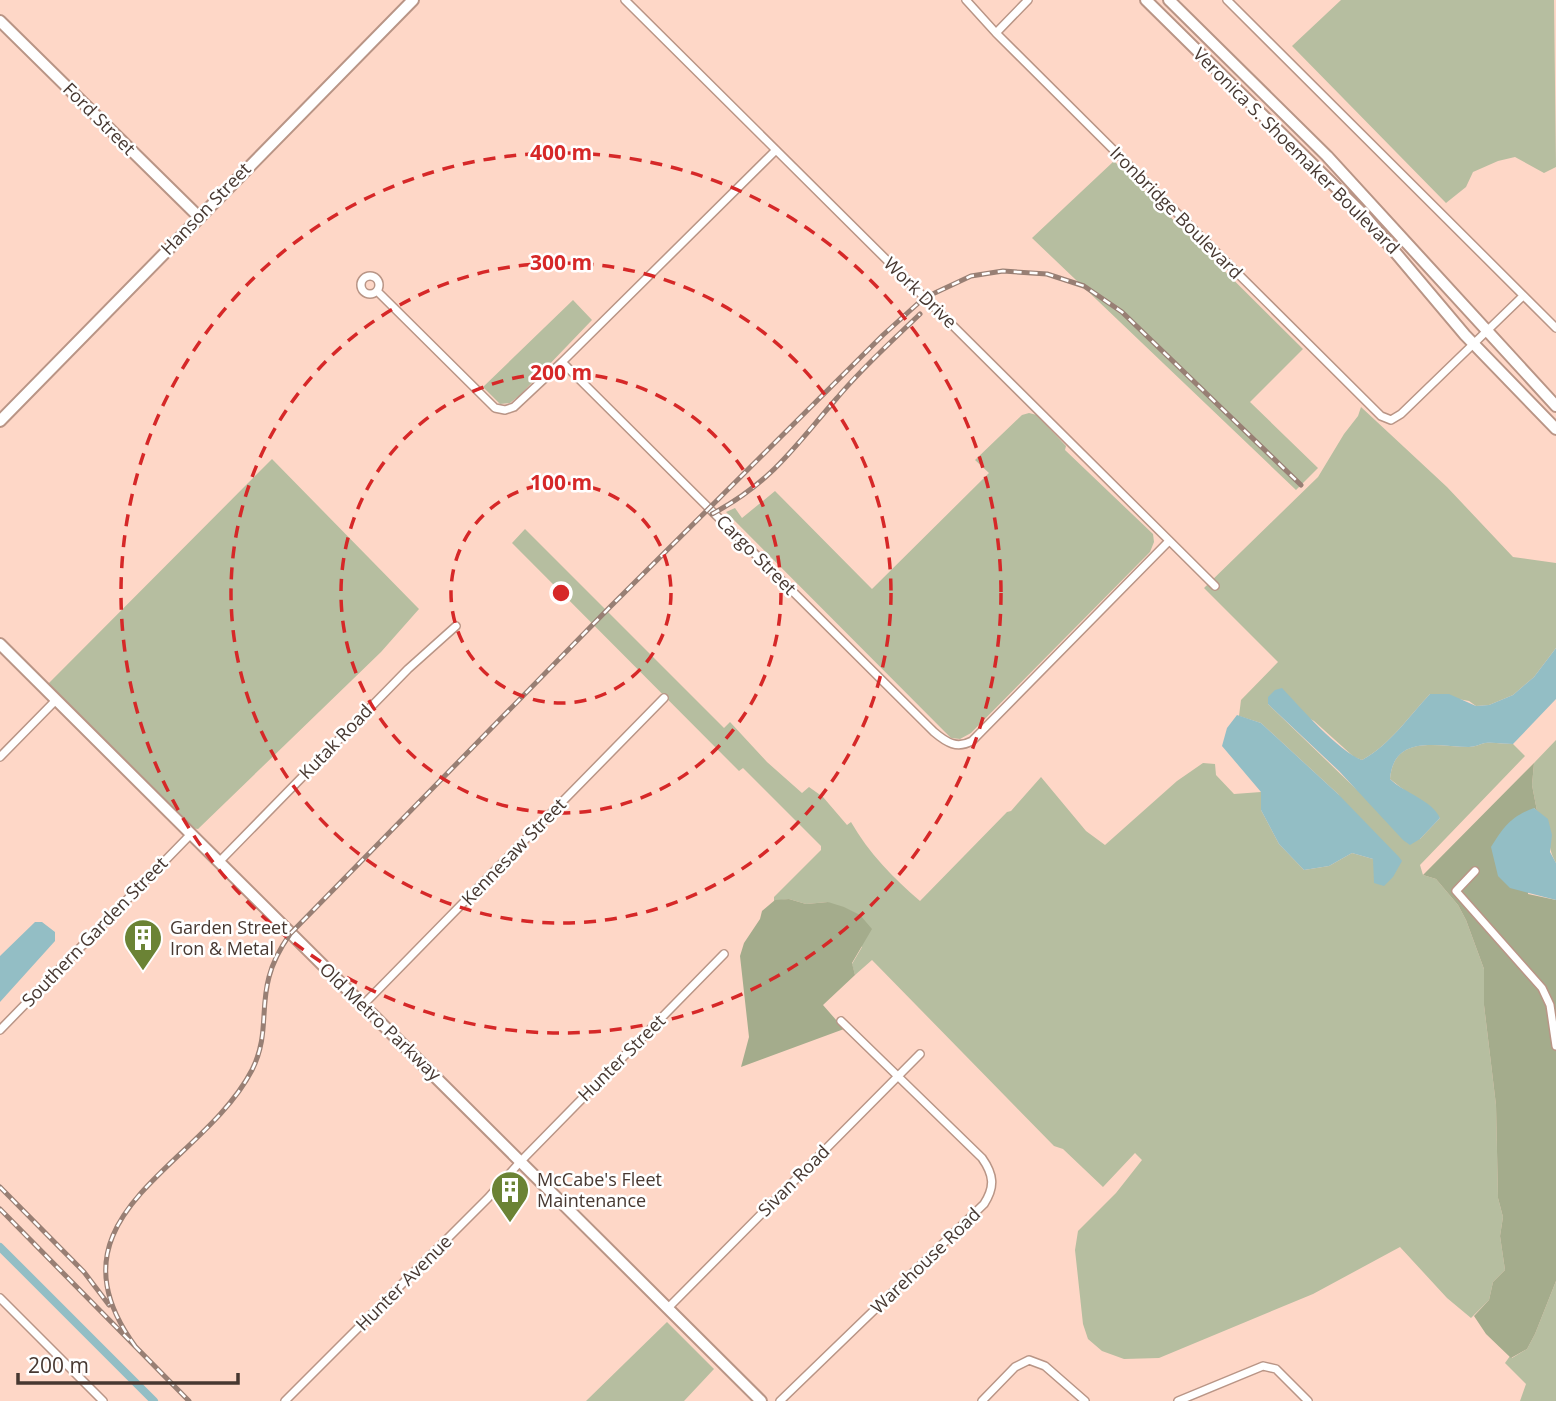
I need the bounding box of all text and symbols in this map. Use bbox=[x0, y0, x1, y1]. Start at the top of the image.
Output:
street label: Veronica S. Shoemaker Boulevard bbox=[1188, 42, 1405, 259]
street label: Ford Street bbox=[58, 77, 141, 160]
text: 400 m bbox=[530, 138, 592, 166]
street label: Ironbridge Boulevard bbox=[1105, 141, 1248, 284]
street label: Hanson Street bbox=[155, 157, 255, 260]
text: 300 m bbox=[530, 248, 592, 276]
street label: Work Drive bbox=[879, 251, 962, 333]
text: 200 m bbox=[530, 358, 592, 386]
text: 100 m bbox=[530, 468, 592, 496]
street label: Cargo Street bbox=[711, 509, 802, 600]
centre of rings bbox=[549, 581, 573, 605]
street label: Kutak Road bbox=[293, 699, 377, 784]
street label: Kennesaw Street bbox=[456, 792, 571, 910]
street label: Southern Garden Street bbox=[16, 851, 172, 1012]
place label: Garden Street Iron & Metal bbox=[170, 915, 288, 960]
building icon: Garden Street Iron & Metal bbox=[122, 917, 164, 972]
street label: Old Metro Parkway bbox=[315, 957, 447, 1086]
street label: Hunter Street bbox=[572, 1008, 670, 1106]
street label: Sivan Road bbox=[752, 1139, 834, 1221]
place label: McCabe's Fleet Maintenance bbox=[537, 1167, 662, 1212]
building icon: McCabe's Fleet Maintenance bbox=[489, 1169, 531, 1224]
street label: Warehouse Road bbox=[865, 1202, 985, 1319]
street label: Hunter Avenue bbox=[350, 1229, 457, 1336]
scale bar bbox=[18, 1342, 238, 1386]
text: 200 m bbox=[28, 1351, 89, 1379]

